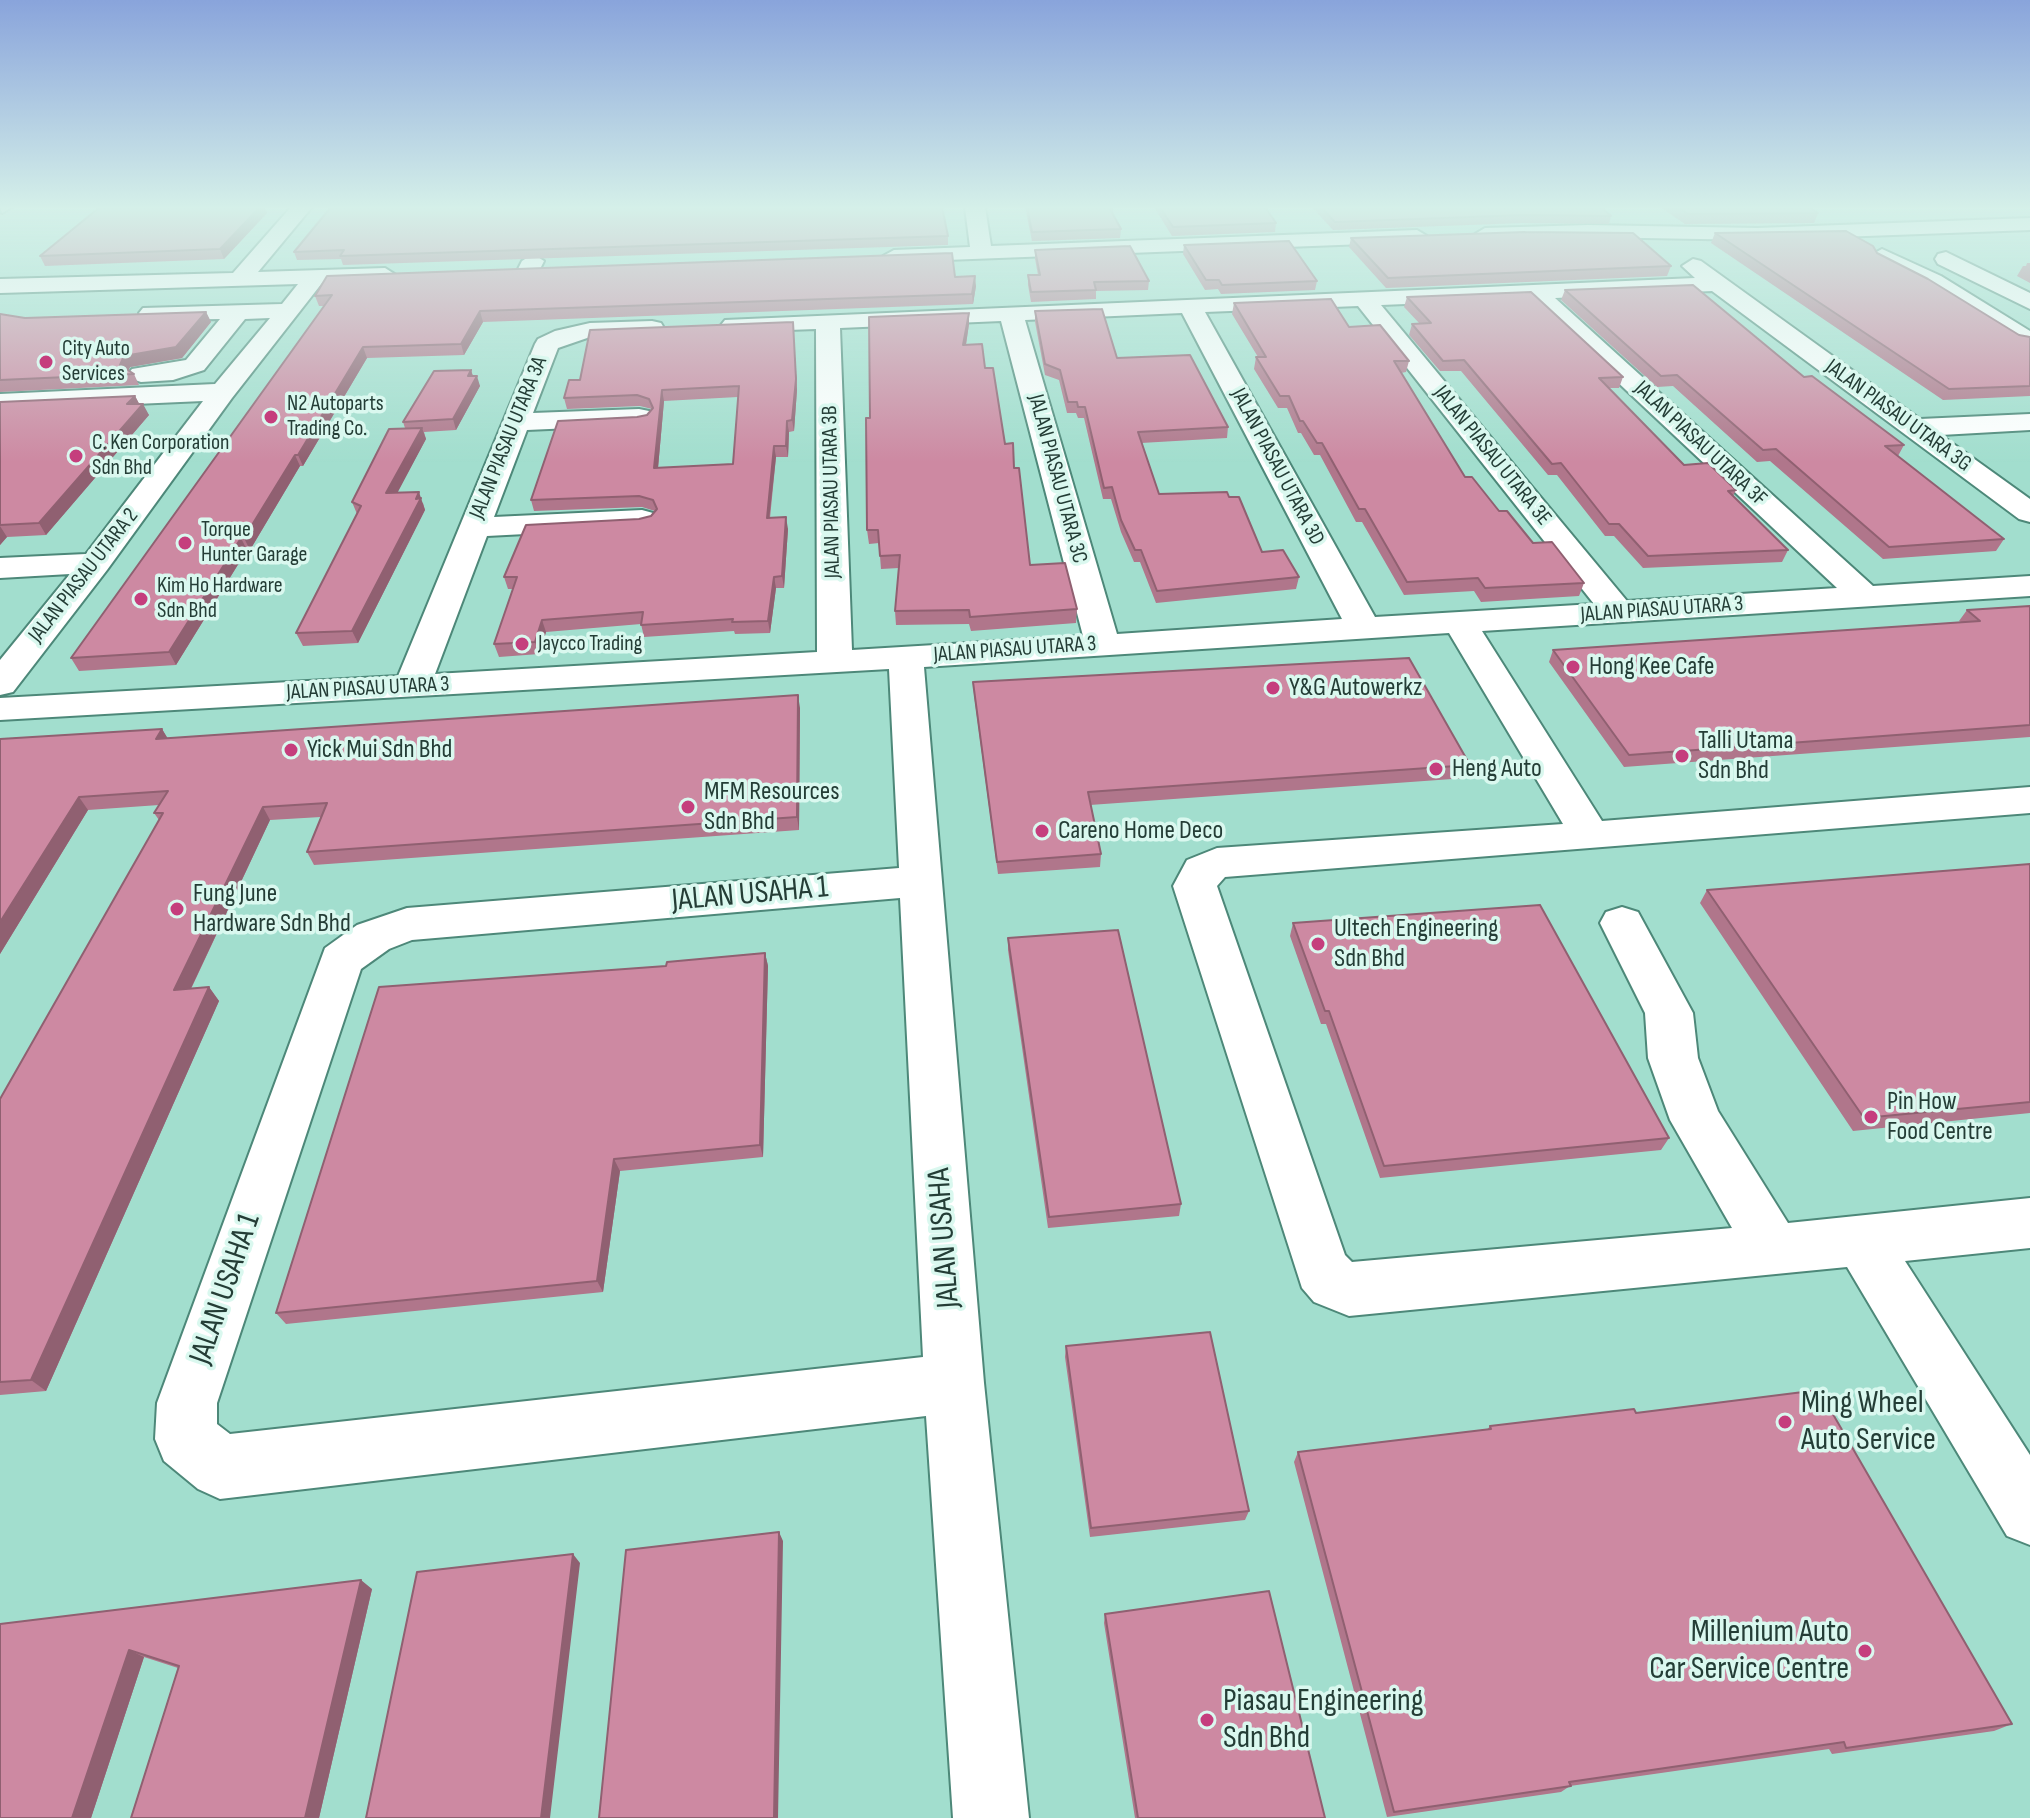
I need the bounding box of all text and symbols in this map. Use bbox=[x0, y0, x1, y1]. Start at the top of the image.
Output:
place label: City Auto Services bbox=[62, 336, 130, 388]
marker: City Auto Services bbox=[37, 353, 55, 371]
street label: JALAN PIASAU UTARA 3A bbox=[464, 353, 554, 523]
street label: JALAN PIASAU UTARA 3G bbox=[1820, 354, 1976, 478]
street label: JALAN PIASAU UTARA 3F bbox=[1628, 376, 1772, 512]
street label: JALAN PIASAU UTARA 3E bbox=[1428, 381, 1556, 531]
street label: JALAN PIASAU UTARA 3D bbox=[1225, 384, 1329, 550]
place label: N2 Autoparts Trading Co. bbox=[287, 391, 384, 442]
street label: JALAN PIASAU UTARA 3C bbox=[1022, 392, 1092, 566]
street label: JALAN PIASAU UTARA 3B bbox=[817, 405, 847, 579]
marker: N2 Autoparts Trading Co. bbox=[262, 408, 280, 426]
place label: C. Ken Corporation Sdn Bhd bbox=[92, 430, 229, 482]
marker: C. Ken Corporation Sdn Bhd bbox=[67, 447, 85, 465]
street label: JALAN PIASAU UTARA 2 bbox=[23, 504, 145, 648]
place label: Torque Hunter Garage bbox=[201, 517, 307, 568]
marker: Torque Hunter Garage bbox=[176, 534, 194, 552]
place label: Kim Ho Hardware Sdn Bhd bbox=[157, 573, 283, 624]
marker: Kim Ho Hardware Sdn Bhd bbox=[132, 590, 150, 608]
street label: JALAN PIASAU UTARA 3 bbox=[1580, 591, 1744, 629]
place label: Jaycco Trading bbox=[538, 631, 642, 657]
street label: JALAN PIASAU UTARA 3 bbox=[933, 631, 1097, 669]
marker: Jaycco Trading bbox=[513, 635, 531, 653]
place label: Hong Kee Cafe bbox=[1589, 651, 1715, 683]
marker: Hong Kee Cafe bbox=[1564, 658, 1582, 676]
street label: JALAN PIASAU UTARA 3 bbox=[286, 672, 450, 706]
place label: Y&G Autowerkz bbox=[1289, 672, 1422, 704]
marker: Y&G Autowerkz bbox=[1264, 679, 1282, 697]
place label: Talli Utama Sdn Bhd bbox=[1698, 725, 1793, 786]
place label: Yick Mui Sdn Bhd bbox=[307, 734, 452, 766]
marker: Yick Mui Sdn Bhd bbox=[282, 741, 300, 759]
marker: Talli Utama Sdn Bhd bbox=[1673, 747, 1691, 765]
place label: Heng Auto bbox=[1452, 753, 1542, 785]
marker: Heng Auto bbox=[1427, 760, 1445, 778]
place label: MFM Resources Sdn Bhd bbox=[704, 776, 840, 838]
marker: MFM Resources Sdn Bhd bbox=[679, 798, 697, 816]
place label: Careno Home Deco bbox=[1058, 815, 1223, 847]
marker: Careno Home Deco bbox=[1033, 822, 1051, 840]
street label: JALAN USAHA 1 bbox=[670, 869, 830, 921]
place label: Fung June Hardware Sdn Bhd bbox=[193, 878, 351, 940]
marker: Fung June Hardware Sdn Bhd bbox=[168, 900, 186, 918]
place label: Ultech Engineering Sdn Bhd bbox=[1334, 913, 1498, 974]
marker: Ultech Engineering Sdn Bhd bbox=[1309, 935, 1327, 953]
place label: Pin How Food Centre bbox=[1887, 1086, 1993, 1148]
marker: Pin How Food Centre bbox=[1862, 1108, 1880, 1126]
street label: JALAN USAHA bbox=[921, 1166, 969, 1310]
street label: JALAN USAHA 1 bbox=[182, 1209, 270, 1369]
place label: Ming Wheel Auto Service bbox=[1801, 1385, 1936, 1460]
marker: Ming Wheel Auto Service bbox=[1776, 1413, 1794, 1431]
place label: Millenium Auto Car Service Centre bbox=[1649, 1614, 1849, 1689]
marker: Millenium Auto Car Service Centre bbox=[1856, 1642, 1874, 1660]
place label: Piasau Engineering Sdn Bhd bbox=[1223, 1683, 1424, 1758]
marker: Piasau Engineering Sdn Bhd bbox=[1198, 1711, 1216, 1729]

